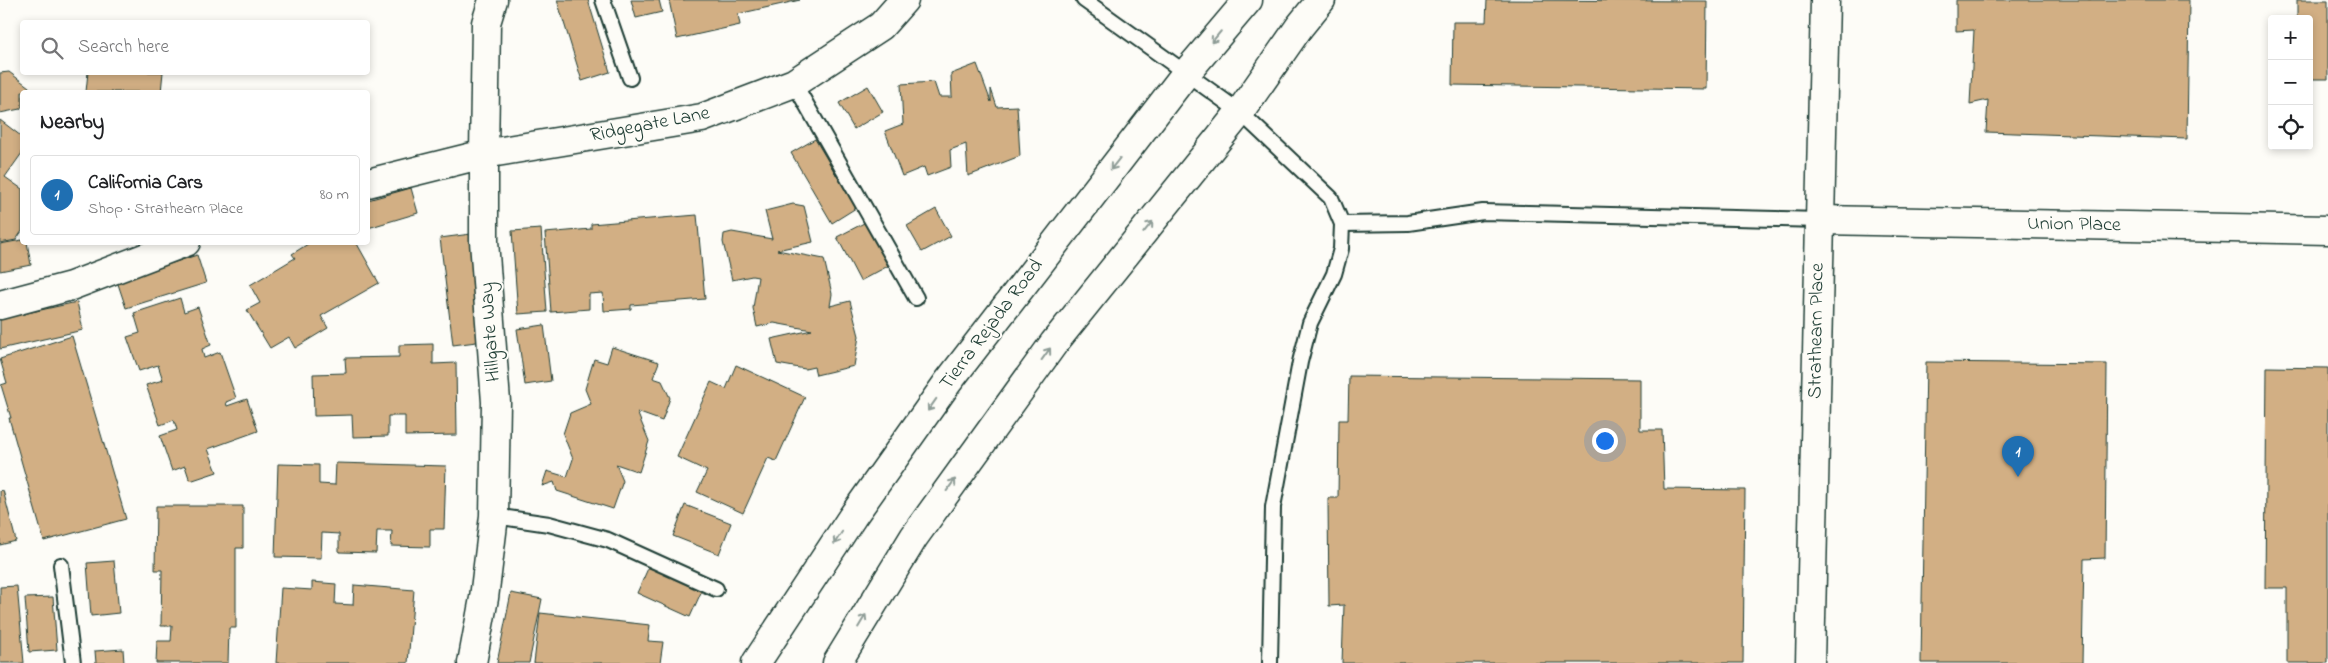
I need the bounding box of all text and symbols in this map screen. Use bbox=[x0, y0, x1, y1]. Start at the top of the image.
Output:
map controls bbox=[2268, 15, 2313, 150]
button: + bbox=[2268, 15, 2313, 60]
search box bbox=[20, 20, 370, 75]
one-way arrow bbox=[1211, 30, 1222, 43]
icon: search bbox=[38, 34, 66, 62]
text: Search here bbox=[78, 34, 169, 61]
button: − bbox=[2268, 60, 2313, 105]
street label: Ridgegate Lane bbox=[588, 99, 713, 152]
button: locate bbox=[2268, 105, 2313, 150]
text: Nearby bbox=[40, 108, 104, 138]
one-way arrow bbox=[1110, 158, 1121, 171]
text: California Cars bbox=[88, 170, 203, 197]
text: 1 bbox=[54, 183, 60, 207]
text: 80 m bbox=[320, 183, 349, 207]
text: Shop · Strathearn Place bbox=[88, 197, 243, 221]
street label: Union Place bbox=[2027, 210, 2121, 240]
one-way arrow bbox=[1142, 221, 1153, 234]
street label: Tierra Rejada Road bbox=[933, 253, 1051, 397]
street label: Strathearn Place bbox=[1801, 263, 1833, 399]
street label: Hillgate Way bbox=[473, 281, 510, 383]
one-way arrow bbox=[1041, 347, 1051, 361]
one-way arrow bbox=[927, 398, 937, 412]
your location bbox=[1592, 428, 1618, 454]
pin: 1 bbox=[2002, 436, 2034, 477]
one-way arrow bbox=[946, 479, 956, 493]
one-way arrow bbox=[833, 531, 844, 545]
one-way arrow bbox=[858, 615, 868, 629]

